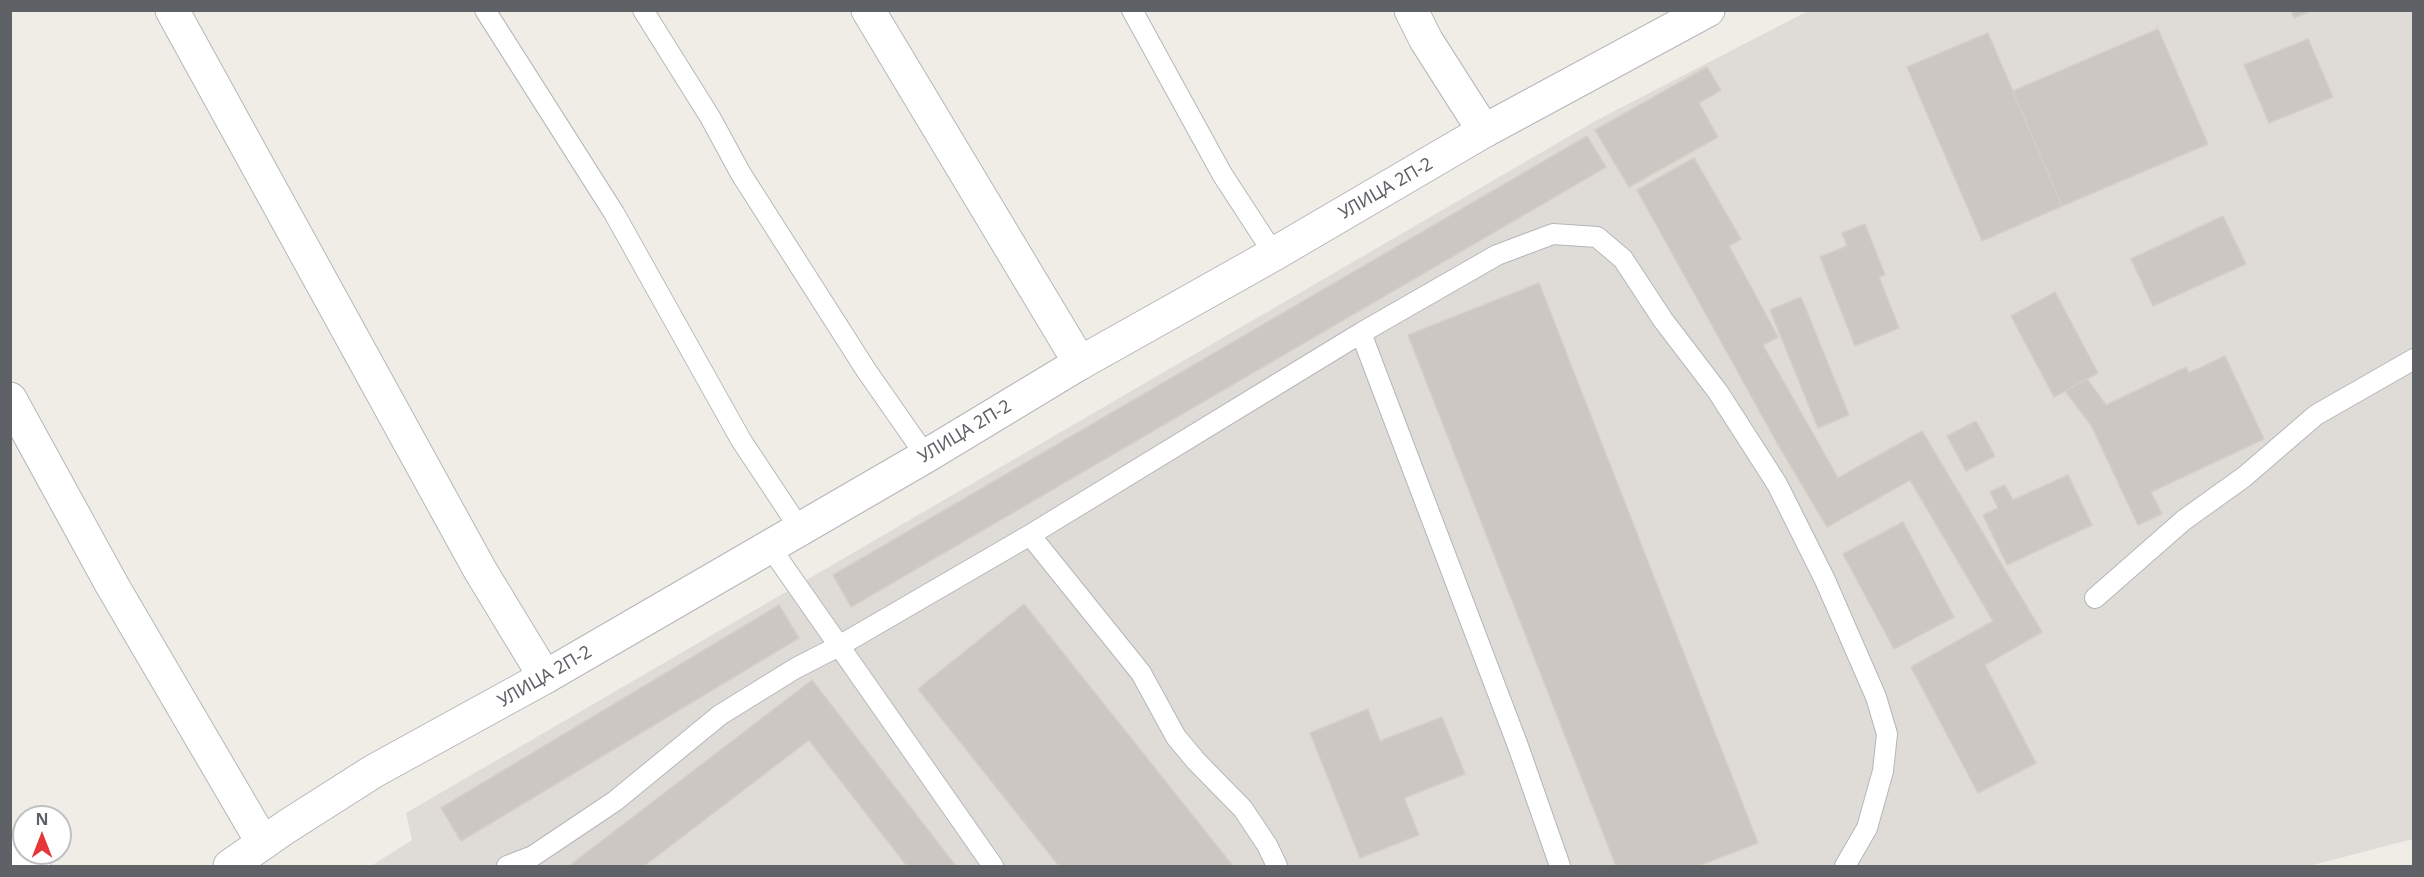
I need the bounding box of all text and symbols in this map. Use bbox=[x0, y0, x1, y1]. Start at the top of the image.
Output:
street label: УЛИЦА 2П-2 bbox=[1335, 153, 1437, 225]
street label: УЛИЦА 2П-2 bbox=[915, 396, 1015, 468]
street label: УЛИЦА 2П-2 bbox=[494, 641, 596, 713]
north arrow bbox=[12, 805, 72, 865]
text: N bbox=[35, 808, 49, 830]

